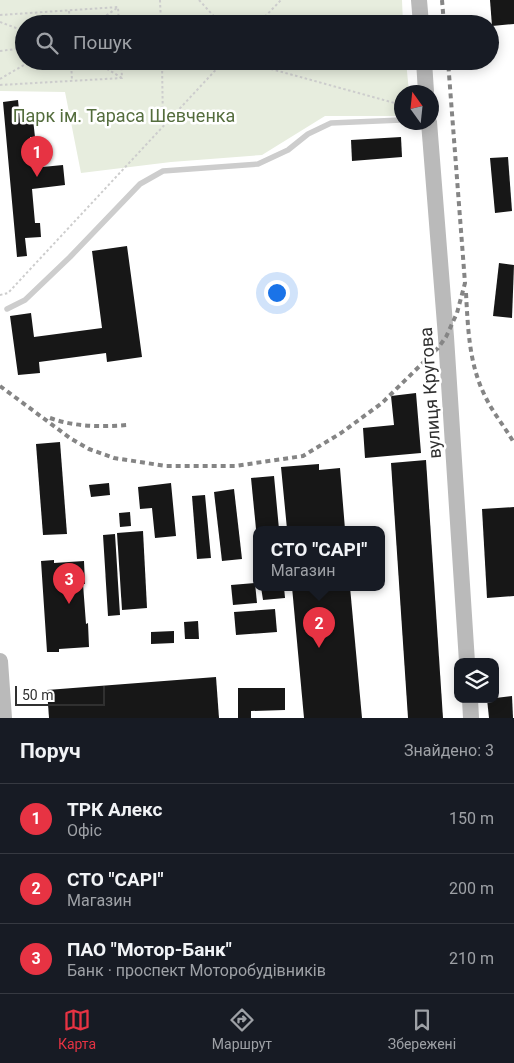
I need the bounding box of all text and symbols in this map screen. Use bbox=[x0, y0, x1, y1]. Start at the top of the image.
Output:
search box bbox=[15, 15, 499, 70]
icon: search bbox=[33, 29, 61, 57]
text: Пошук bbox=[73, 31, 132, 54]
north arrow bbox=[394, 85, 439, 130]
park label: Парк ім. Тараса Шевченка bbox=[13, 105, 235, 126]
pin: 1 bbox=[21, 136, 53, 177]
your location bbox=[264, 280, 290, 306]
street label: вулиця Кругова bbox=[415, 326, 445, 460]
popup bbox=[253, 526, 385, 591]
text: СТО "CAPI" bbox=[271, 538, 367, 561]
text: Магазин bbox=[271, 561, 335, 580]
pin: 3 bbox=[53, 563, 85, 604]
pin: 2 bbox=[303, 607, 335, 648]
map controls bbox=[454, 658, 499, 703]
button: layers bbox=[454, 658, 499, 703]
scale bar bbox=[15, 683, 105, 706]
text: 50 m bbox=[22, 687, 54, 703]
text: Поруч bbox=[20, 739, 81, 763]
text: Знайдено: 3 bbox=[404, 741, 494, 760]
text: ТРК Алекс bbox=[67, 798, 162, 821]
text: 1 bbox=[31, 809, 41, 828]
text: 150 m bbox=[449, 809, 494, 828]
text: Офіс bbox=[67, 821, 102, 840]
text: СТО "CAPI" bbox=[67, 868, 164, 891]
text: 2 bbox=[31, 879, 41, 898]
text: 200 m bbox=[449, 879, 494, 898]
text: Магазин bbox=[67, 891, 132, 910]
text: ПАО "Мотор-Банк" bbox=[67, 938, 232, 961]
text: 3 bbox=[31, 949, 41, 968]
text: 210 m bbox=[449, 949, 494, 968]
text: Банк · проспект Моторобудівників bbox=[67, 961, 326, 980]
tab: Карта bbox=[58, 1006, 96, 1052]
tab: Маршрут bbox=[212, 1006, 272, 1052]
tab: Збережені bbox=[388, 1006, 456, 1052]

